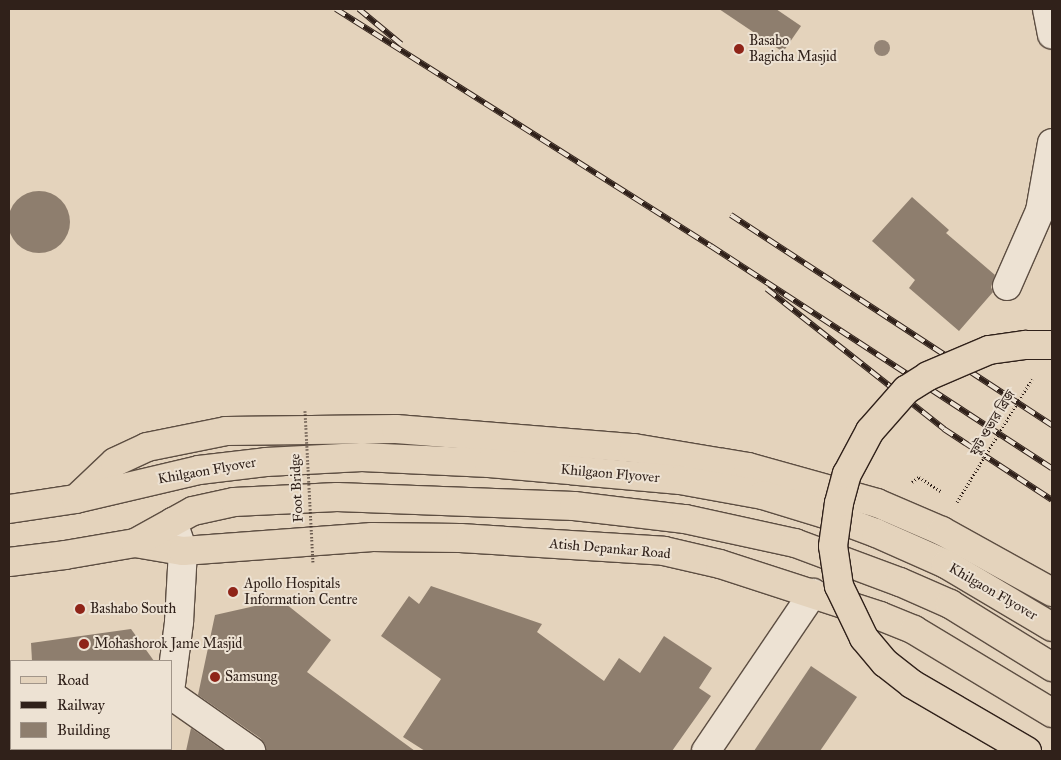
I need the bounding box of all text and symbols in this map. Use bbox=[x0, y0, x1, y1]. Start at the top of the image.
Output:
place label: Basabo Bagicha Masjid bbox=[749, 33, 837, 65]
marker: Basabo Bagicha Masjid bbox=[733, 43, 745, 55]
street label: ফুট ওভার ব্রিজ bbox=[967, 387, 1019, 459]
street label: Foot Bridge bbox=[287, 453, 307, 523]
street label: Khilgaon Flyover bbox=[157, 454, 257, 488]
street label: Khilgaon Flyover bbox=[560, 461, 660, 487]
street label: Atish Depankar Road bbox=[549, 535, 671, 563]
street label: Khilgaon Flyover bbox=[946, 560, 1040, 624]
place label: Apollo Hospitals Information Centre bbox=[244, 576, 358, 608]
marker: Apollo Hospitals Information Centre bbox=[226, 585, 240, 599]
place label: Bashabo South bbox=[90, 601, 176, 617]
marker: Bashabo South bbox=[74, 603, 86, 615]
place label: Mohashorok Jame Masjid bbox=[94, 636, 242, 652]
marker: Mohashorok Jame Masjid bbox=[78, 638, 90, 650]
legend bbox=[10, 660, 172, 750]
place label: Samsung bbox=[225, 669, 277, 685]
text: Road bbox=[57, 671, 89, 689]
marker: Samsung bbox=[209, 671, 221, 683]
text: Railway bbox=[57, 696, 105, 714]
text: Building bbox=[57, 721, 110, 739]

